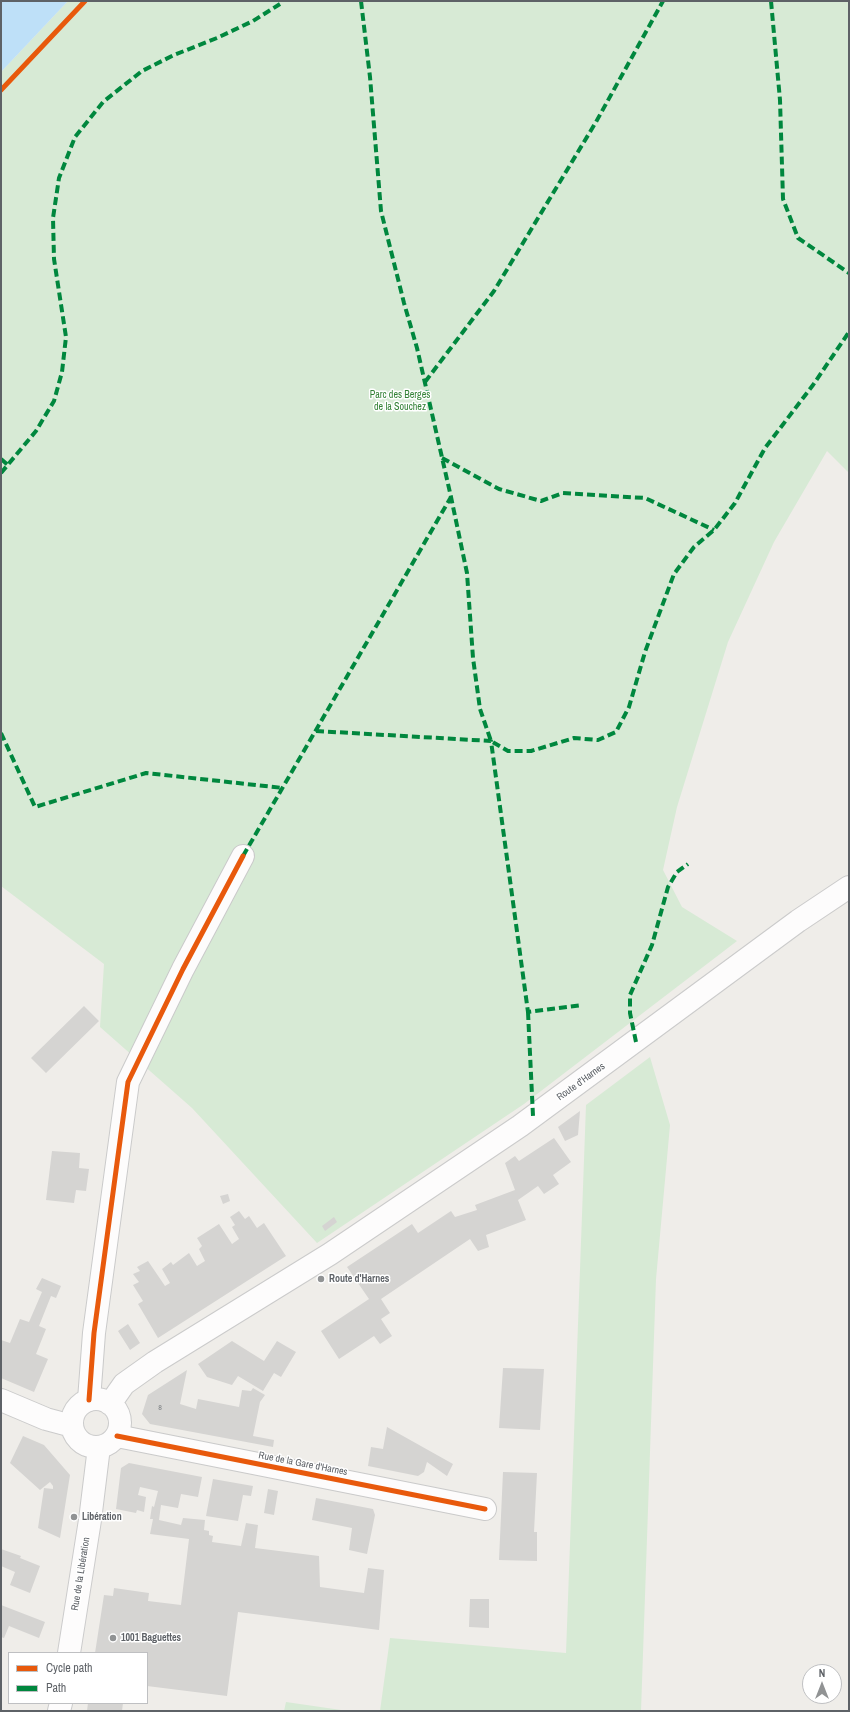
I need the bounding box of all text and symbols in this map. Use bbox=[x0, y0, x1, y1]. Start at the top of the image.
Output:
park label: Parc des Berges de la Souchez bbox=[370, 389, 430, 412]
street label: Route d'Harnes bbox=[555, 1060, 607, 1104]
place label: Route d'Harnes bbox=[329, 1273, 389, 1285]
marker: Route d'Harnes bbox=[316, 1274, 326, 1284]
house number: 8 bbox=[158, 1403, 162, 1413]
street label: Rue de la Gare d'Harnes bbox=[257, 1449, 349, 1479]
place label: Libération bbox=[82, 1511, 122, 1523]
marker: Libération bbox=[69, 1512, 79, 1522]
street label: Rue de la Libération bbox=[69, 1536, 93, 1612]
place label: 1001 Baguettes bbox=[121, 1632, 181, 1644]
marker: 1001 Baguettes bbox=[108, 1633, 118, 1643]
legend bbox=[8, 1652, 148, 1704]
text: Cycle path bbox=[46, 1660, 93, 1676]
north arrow bbox=[802, 1664, 842, 1704]
text: N bbox=[819, 1666, 825, 1680]
text: Path bbox=[46, 1680, 66, 1696]

